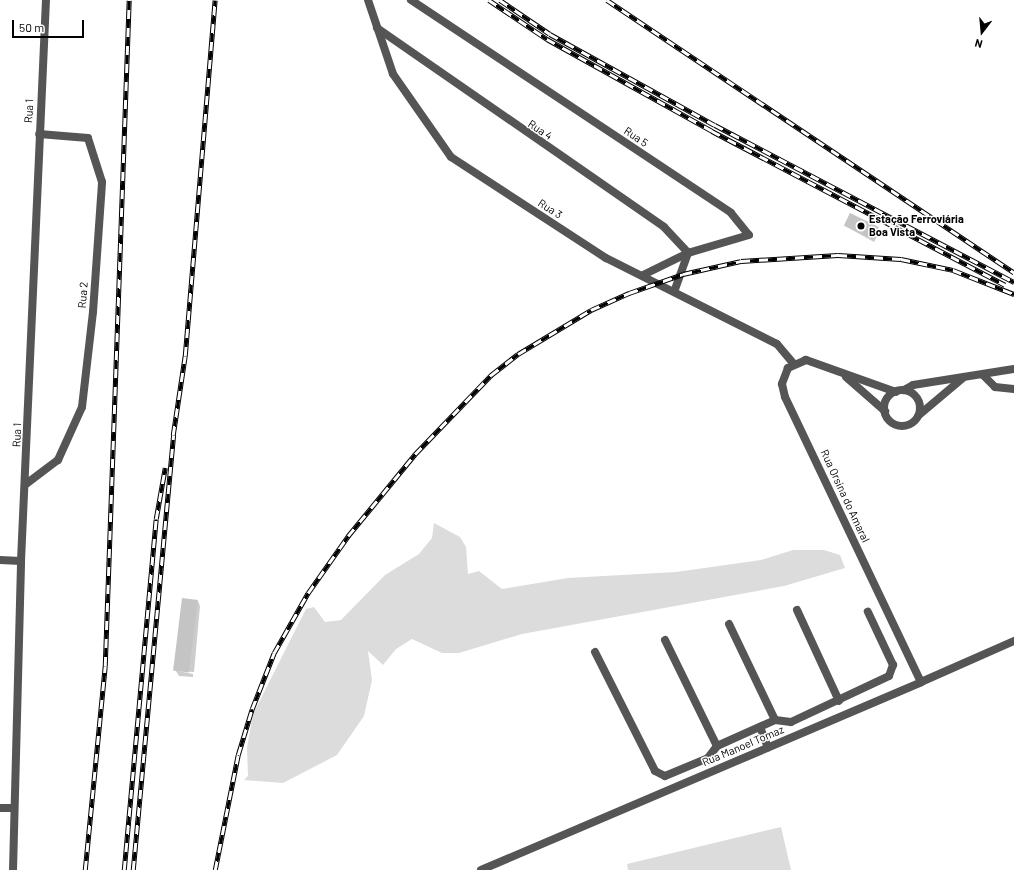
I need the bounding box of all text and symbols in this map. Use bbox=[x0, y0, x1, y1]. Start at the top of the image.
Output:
scale bar bbox=[14, 12, 86, 38]
north arrow bbox=[962, 12, 1002, 52]
text: 50 m bbox=[19, 20, 44, 34]
text: N bbox=[973, 37, 984, 51]
street label: Rua 1 bbox=[22, 99, 36, 123]
street label: Rua 4 bbox=[525, 117, 555, 143]
street label: Rua 5 bbox=[621, 124, 651, 150]
street label: Rua 3 bbox=[535, 196, 565, 222]
place label: Estação Ferroviária Boa Vista bbox=[869, 213, 964, 239]
marker: Estação Ferroviária Boa Vista bbox=[856, 221, 866, 231]
street label: Rua 2 bbox=[75, 281, 91, 309]
street label: Rua 1 bbox=[10, 423, 24, 447]
street label: Rua Orsina do Amaral bbox=[818, 448, 872, 544]
street label: Rua Manoel Tomaz bbox=[700, 723, 786, 769]

